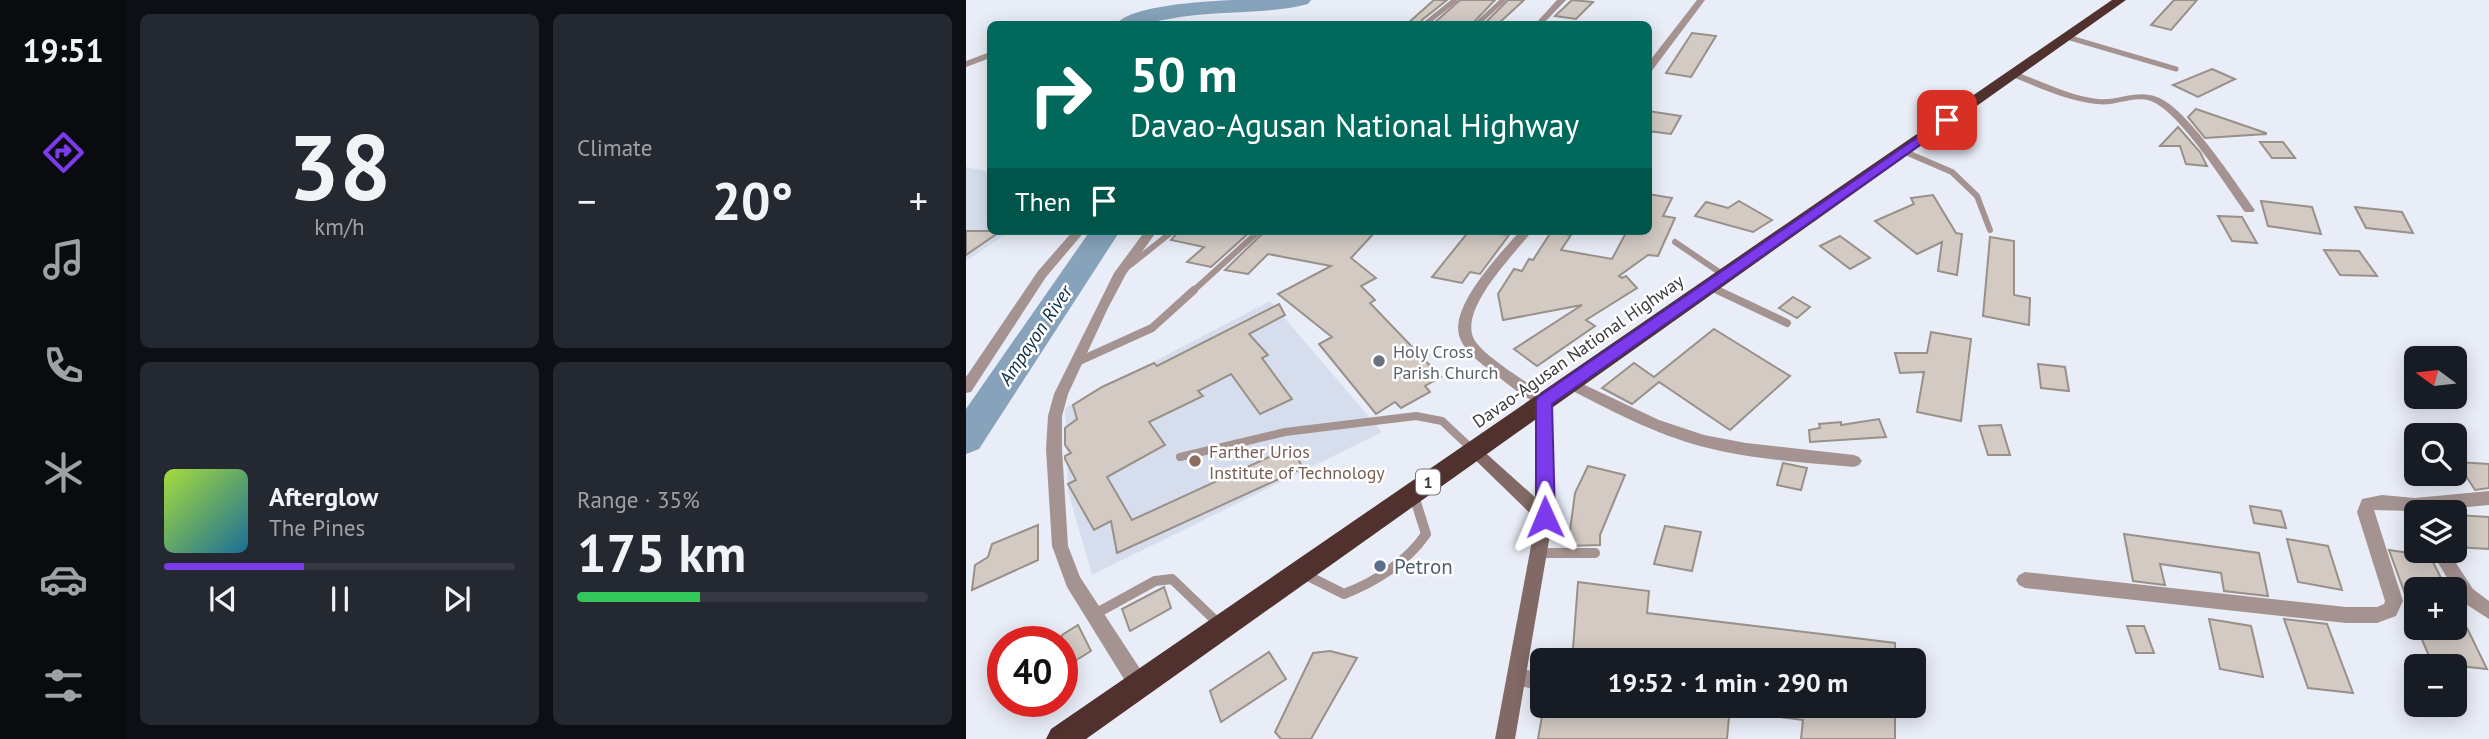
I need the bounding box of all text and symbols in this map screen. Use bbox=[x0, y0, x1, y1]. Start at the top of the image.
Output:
text: 19:51 bbox=[22, 29, 104, 71]
text: 50 m bbox=[1130, 42, 1237, 106]
icon: right bbox=[1015, 49, 1106, 140]
pin bbox=[1917, 90, 1977, 150]
icon: arrive bbox=[1928, 101, 1966, 139]
text: Davao-Agusan National Highway bbox=[1130, 104, 1579, 146]
text: 38 bbox=[288, 107, 391, 225]
icon: directions bbox=[39, 128, 88, 177]
text: Climate bbox=[577, 133, 652, 162]
text: 20° bbox=[712, 167, 793, 234]
text: − bbox=[577, 176, 596, 225]
text: + bbox=[909, 176, 928, 225]
icon: arrive bbox=[1085, 182, 1123, 220]
text: Then bbox=[1015, 185, 1071, 218]
text: km/h bbox=[314, 212, 365, 241]
icon: music bbox=[39, 235, 88, 284]
street label: Davao-Agusan National Highway bbox=[1468, 269, 1689, 433]
water label: Ampayon River bbox=[992, 279, 1078, 390]
place label: Holy Cross Parish Church bbox=[1393, 340, 1498, 384]
icon: phone bbox=[39, 341, 88, 390]
north arrow bbox=[2404, 346, 2468, 410]
map controls bbox=[2404, 346, 2467, 717]
marker: Holy Cross Parish Church bbox=[1371, 353, 1387, 369]
button: search bbox=[2404, 423, 2467, 486]
place label: Farther Urios Institute of Technology bbox=[1209, 440, 1385, 484]
icon: climate bbox=[39, 448, 88, 497]
marker: Farther Urios Institute of Technology bbox=[1187, 453, 1203, 469]
road number: 1 bbox=[1416, 470, 1440, 495]
text: Afterglow bbox=[269, 480, 378, 513]
position arrow bbox=[1508, 480, 1582, 554]
text: Range · 35% bbox=[577, 485, 700, 514]
button: layers bbox=[2404, 500, 2467, 563]
text: The Pines bbox=[269, 513, 365, 542]
text: 175 km bbox=[577, 519, 746, 586]
place label: Petron bbox=[1394, 553, 1453, 580]
icon: car bbox=[39, 555, 88, 604]
marker: Petron bbox=[1372, 558, 1388, 574]
button: + bbox=[2404, 577, 2467, 640]
icon: previous bbox=[204, 580, 242, 618]
icon: pause bbox=[321, 580, 359, 618]
icon: next bbox=[438, 580, 476, 618]
speed limit sign: 40 bbox=[987, 626, 1078, 717]
button: − bbox=[2404, 654, 2467, 717]
icon: filters bbox=[39, 661, 88, 710]
text: 19:52 · 1 min · 290 m bbox=[1608, 666, 1848, 699]

